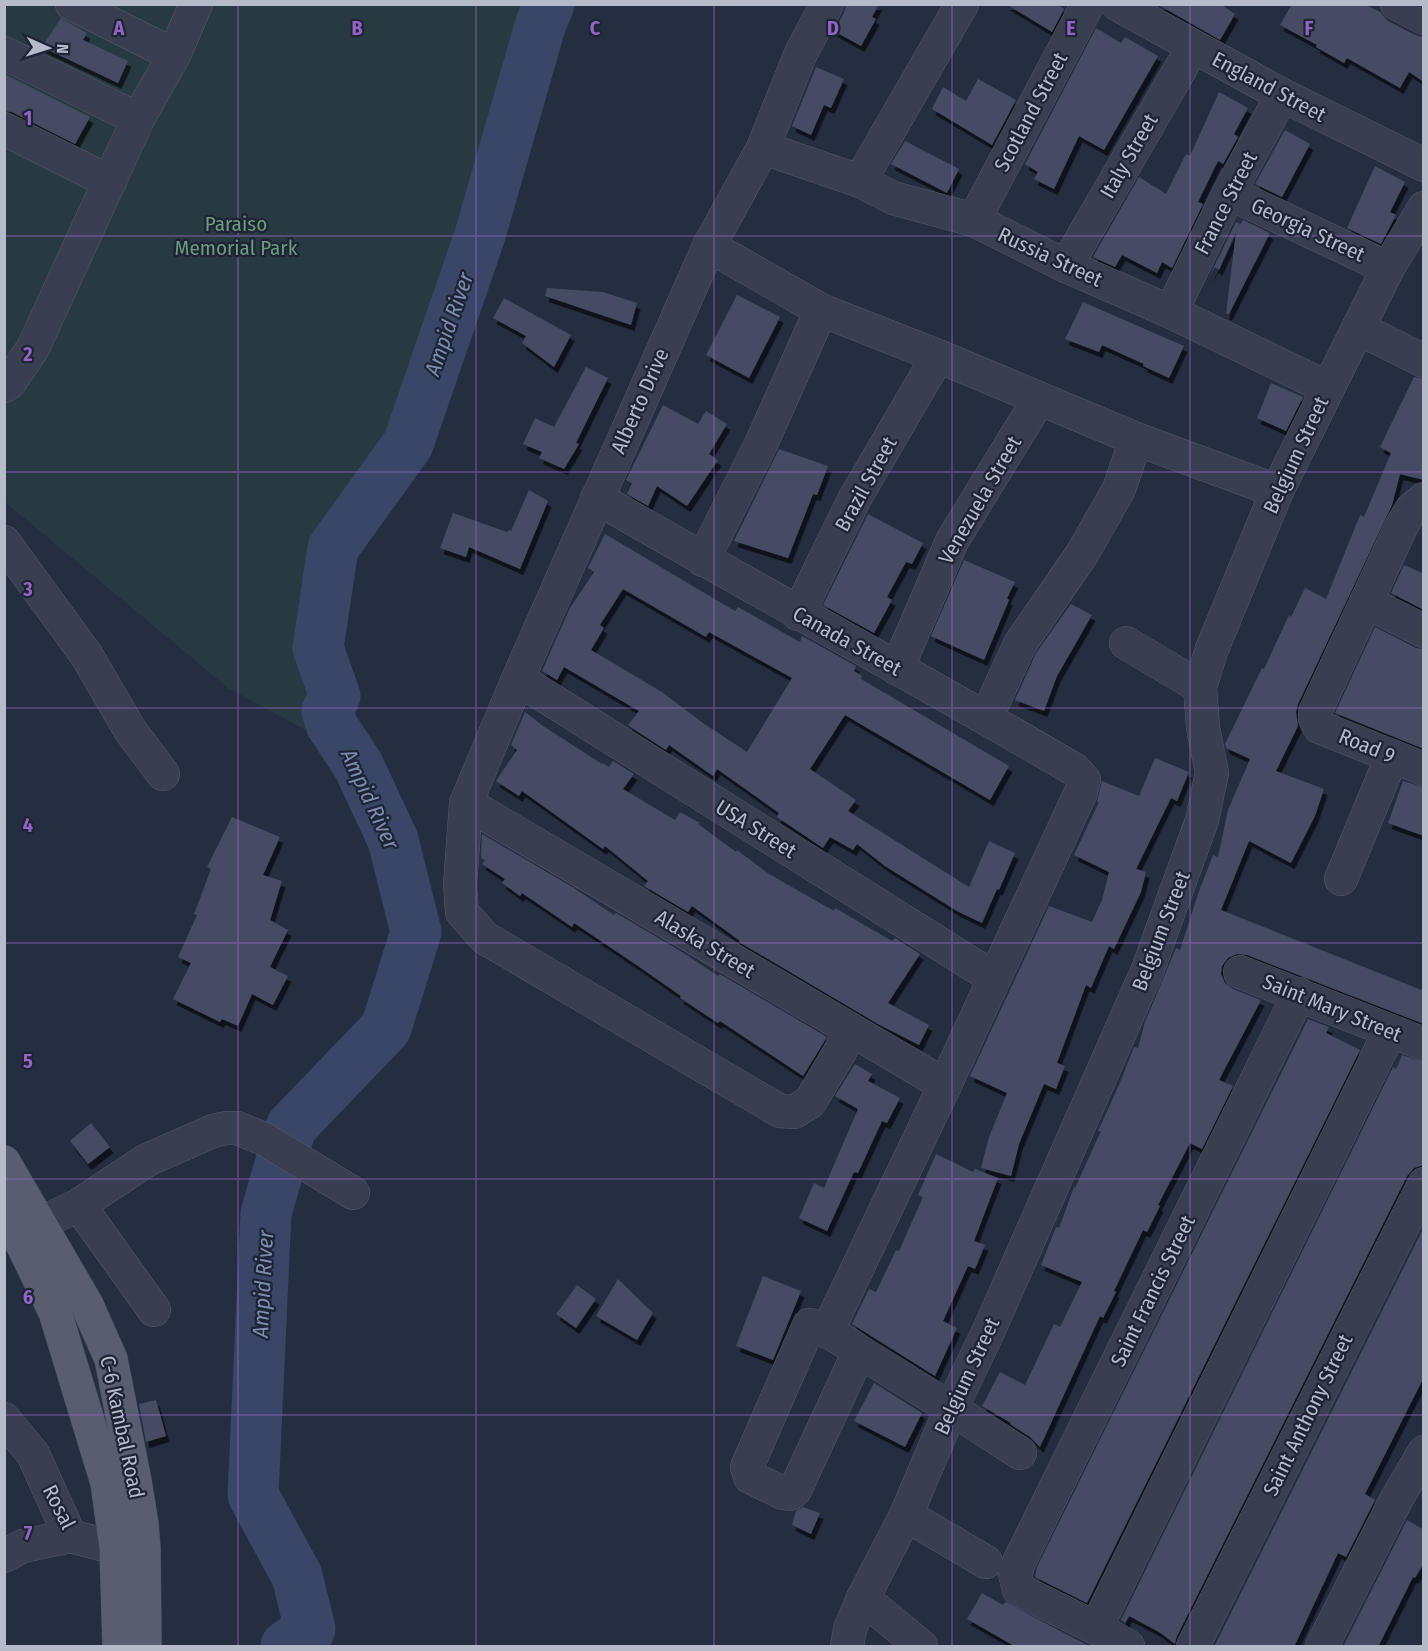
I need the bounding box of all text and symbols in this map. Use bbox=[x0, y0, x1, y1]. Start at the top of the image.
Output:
text: A bbox=[113, 16, 126, 40]
text: B bbox=[351, 16, 363, 40]
text: C bbox=[590, 16, 601, 40]
text: D bbox=[827, 16, 839, 40]
text: E bbox=[1066, 16, 1076, 40]
text: F bbox=[1305, 16, 1314, 40]
north arrow bbox=[18, 18, 78, 78]
text: N bbox=[53, 43, 72, 54]
street label: England Street bbox=[1208, 46, 1330, 128]
street label: Scotland Street bbox=[989, 48, 1073, 176]
text: 1 bbox=[24, 106, 32, 130]
street label: Italy Street bbox=[1094, 109, 1164, 203]
street label: France Street bbox=[1189, 147, 1263, 259]
street label: Georgia Street bbox=[1247, 192, 1369, 268]
park label: Paraiso Memorial Park bbox=[175, 211, 298, 261]
street label: Russia Street bbox=[994, 221, 1107, 293]
water label: Ampid River bbox=[418, 268, 480, 380]
text: 2 bbox=[22, 342, 33, 366]
street label: Alberto Drive bbox=[605, 344, 675, 458]
street label: Belgium Street bbox=[1258, 392, 1335, 518]
street label: Venezuela Street bbox=[933, 431, 1027, 569]
street label: Brazil Street bbox=[829, 432, 903, 536]
text: 3 bbox=[22, 577, 33, 601]
street label: Canada Street bbox=[788, 600, 906, 682]
street label: Road 9 bbox=[1335, 723, 1399, 769]
water label: Ampid River bbox=[335, 744, 406, 855]
street label: USA Street bbox=[711, 794, 801, 864]
text: 4 bbox=[23, 813, 33, 837]
street label: Belgium Street bbox=[1126, 867, 1196, 995]
street label: Alaska Street bbox=[650, 904, 760, 984]
street label: Saint Mary Street bbox=[1259, 968, 1405, 1048]
text: 5 bbox=[23, 1049, 33, 1073]
street label: Saint Francis Street bbox=[1105, 1211, 1201, 1371]
water label: Ampid River bbox=[247, 1228, 279, 1339]
text: 6 bbox=[23, 1285, 33, 1309]
street label: Belgium Street bbox=[929, 1313, 1006, 1439]
street label: Saint Anthony Street bbox=[1258, 1330, 1358, 1500]
street label: C-6 Kambal Road bbox=[94, 1353, 150, 1501]
street label: Rosal bbox=[37, 1480, 81, 1534]
text: 7 bbox=[24, 1521, 33, 1545]

